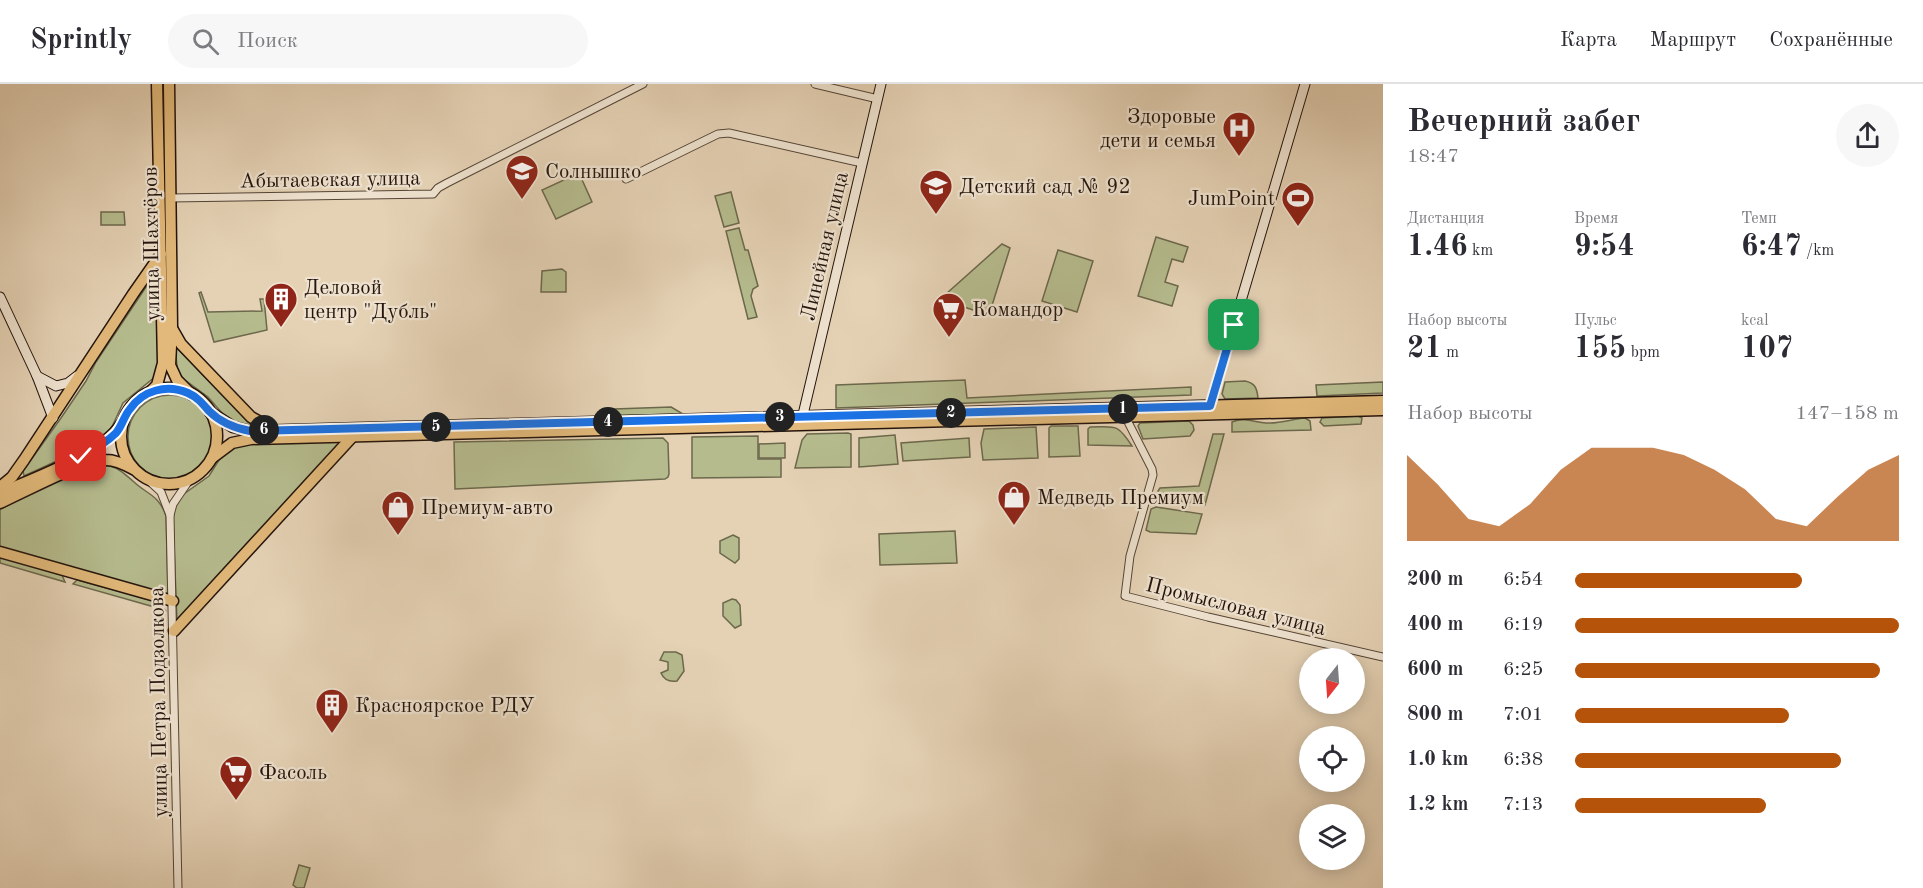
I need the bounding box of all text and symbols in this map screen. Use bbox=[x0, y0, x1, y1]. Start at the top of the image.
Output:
search box bbox=[168, 14, 588, 68]
icon: search bbox=[189, 25, 222, 58]
text: Sprintly bbox=[30, 27, 132, 55]
text: Поиск bbox=[237, 30, 298, 52]
text: Карта bbox=[1560, 30, 1617, 51]
text: Маршрут bbox=[1650, 30, 1736, 51]
text: Сохранённые bbox=[1769, 30, 1893, 51]
button: share bbox=[1836, 104, 1899, 167]
text: Вечерний забег bbox=[1407, 106, 1640, 139]
place label: Здоровые дети и семья bbox=[1100, 107, 1216, 152]
hospital icon: Здоровые дети и семья bbox=[1221, 110, 1257, 157]
text: 18:47 bbox=[1407, 147, 1459, 167]
school or university icon: Солнышко bbox=[504, 153, 540, 200]
place label: Солнышко bbox=[545, 162, 641, 183]
street label: улица Шахтёров bbox=[141, 166, 164, 322]
street label: Абытаевская улица bbox=[239, 168, 421, 193]
school or university icon: Детский сад № 92 bbox=[918, 168, 954, 215]
street label: Линейная улица bbox=[798, 170, 853, 323]
place label: Детский сад № 92 bbox=[959, 177, 1131, 198]
sports icon: JumPoint bbox=[1280, 180, 1316, 227]
place label: JumPoint bbox=[1188, 189, 1275, 210]
text: Дистанция bbox=[1407, 211, 1484, 227]
text: Время bbox=[1574, 211, 1618, 227]
text: Темп bbox=[1741, 211, 1777, 227]
text: 1.46 bbox=[1407, 232, 1468, 262]
text: 9:54 bbox=[1574, 232, 1635, 262]
text: 6:47 bbox=[1741, 232, 1802, 262]
text: km bbox=[1468, 243, 1493, 259]
text: /km bbox=[1802, 243, 1834, 259]
place label: Деловой центр "Дубль" bbox=[304, 278, 437, 323]
building icon: Деловой центр "Дубль" bbox=[263, 281, 299, 328]
supermarket icon: Командор bbox=[931, 291, 967, 338]
pin bbox=[1208, 299, 1259, 350]
place label: Командор bbox=[972, 300, 1063, 321]
icon: arrive bbox=[1217, 308, 1250, 341]
text: Набор высоты bbox=[1407, 313, 1507, 329]
text: Пульс bbox=[1574, 313, 1617, 329]
text: kcal bbox=[1741, 313, 1769, 329]
text: 21 bbox=[1407, 334, 1442, 364]
text: 155 bbox=[1574, 334, 1626, 364]
text: 107 bbox=[1741, 334, 1793, 364]
text: m bbox=[1442, 345, 1459, 361]
text: bpm bbox=[1626, 345, 1660, 361]
pin: 1 bbox=[1108, 394, 1138, 424]
pin: 2 bbox=[936, 398, 966, 428]
text: 1 bbox=[1118, 401, 1128, 417]
pin: 3 bbox=[765, 402, 795, 432]
text: Набор высоты bbox=[1407, 404, 1533, 424]
text: 147–158 m bbox=[1796, 404, 1899, 424]
text: 2 bbox=[946, 405, 956, 421]
pin: 4 bbox=[593, 407, 623, 437]
text: 3 bbox=[775, 409, 785, 425]
pin: 5 bbox=[421, 412, 451, 442]
text: 4 bbox=[603, 414, 613, 430]
pin: 6 bbox=[249, 415, 279, 445]
text: 5 bbox=[431, 419, 441, 435]
text: 6 bbox=[259, 422, 269, 438]
pin bbox=[55, 430, 106, 481]
icon: check bbox=[64, 439, 97, 472]
shop icon: Медведь Премиум bbox=[996, 479, 1032, 526]
place label: Медведь Премиум bbox=[1037, 488, 1204, 509]
shop icon: Премиум-авто bbox=[380, 489, 416, 536]
place label: Премиум-авто bbox=[421, 498, 553, 519]
text: 200 m bbox=[1407, 570, 1463, 590]
text: 6:54 bbox=[1503, 570, 1543, 590]
street label: Промысловая улица bbox=[1143, 575, 1328, 640]
street label: улица Петра Подзолкова bbox=[147, 586, 172, 818]
text: 400 m bbox=[1407, 615, 1463, 635]
text: 6:19 bbox=[1503, 615, 1543, 635]
north arrow bbox=[1299, 648, 1365, 714]
map controls bbox=[1299, 648, 1365, 870]
text: 600 m bbox=[1407, 660, 1463, 680]
text: 6:25 bbox=[1503, 660, 1543, 680]
building icon: Красноярское РДУ bbox=[314, 687, 350, 734]
place label: Красноярское РДУ bbox=[355, 696, 535, 717]
text: 800 m bbox=[1407, 705, 1463, 725]
text: 7:01 bbox=[1503, 705, 1543, 725]
button: locate bbox=[1299, 726, 1365, 792]
text: 1.0 km bbox=[1407, 750, 1469, 770]
text: 6:38 bbox=[1503, 750, 1543, 770]
supermarket icon: Фасоль bbox=[218, 754, 254, 801]
place label: Фасоль bbox=[259, 763, 327, 784]
text: 1.2 km bbox=[1407, 795, 1469, 815]
text: 7:13 bbox=[1503, 795, 1543, 815]
button: layers bbox=[1299, 804, 1365, 870]

